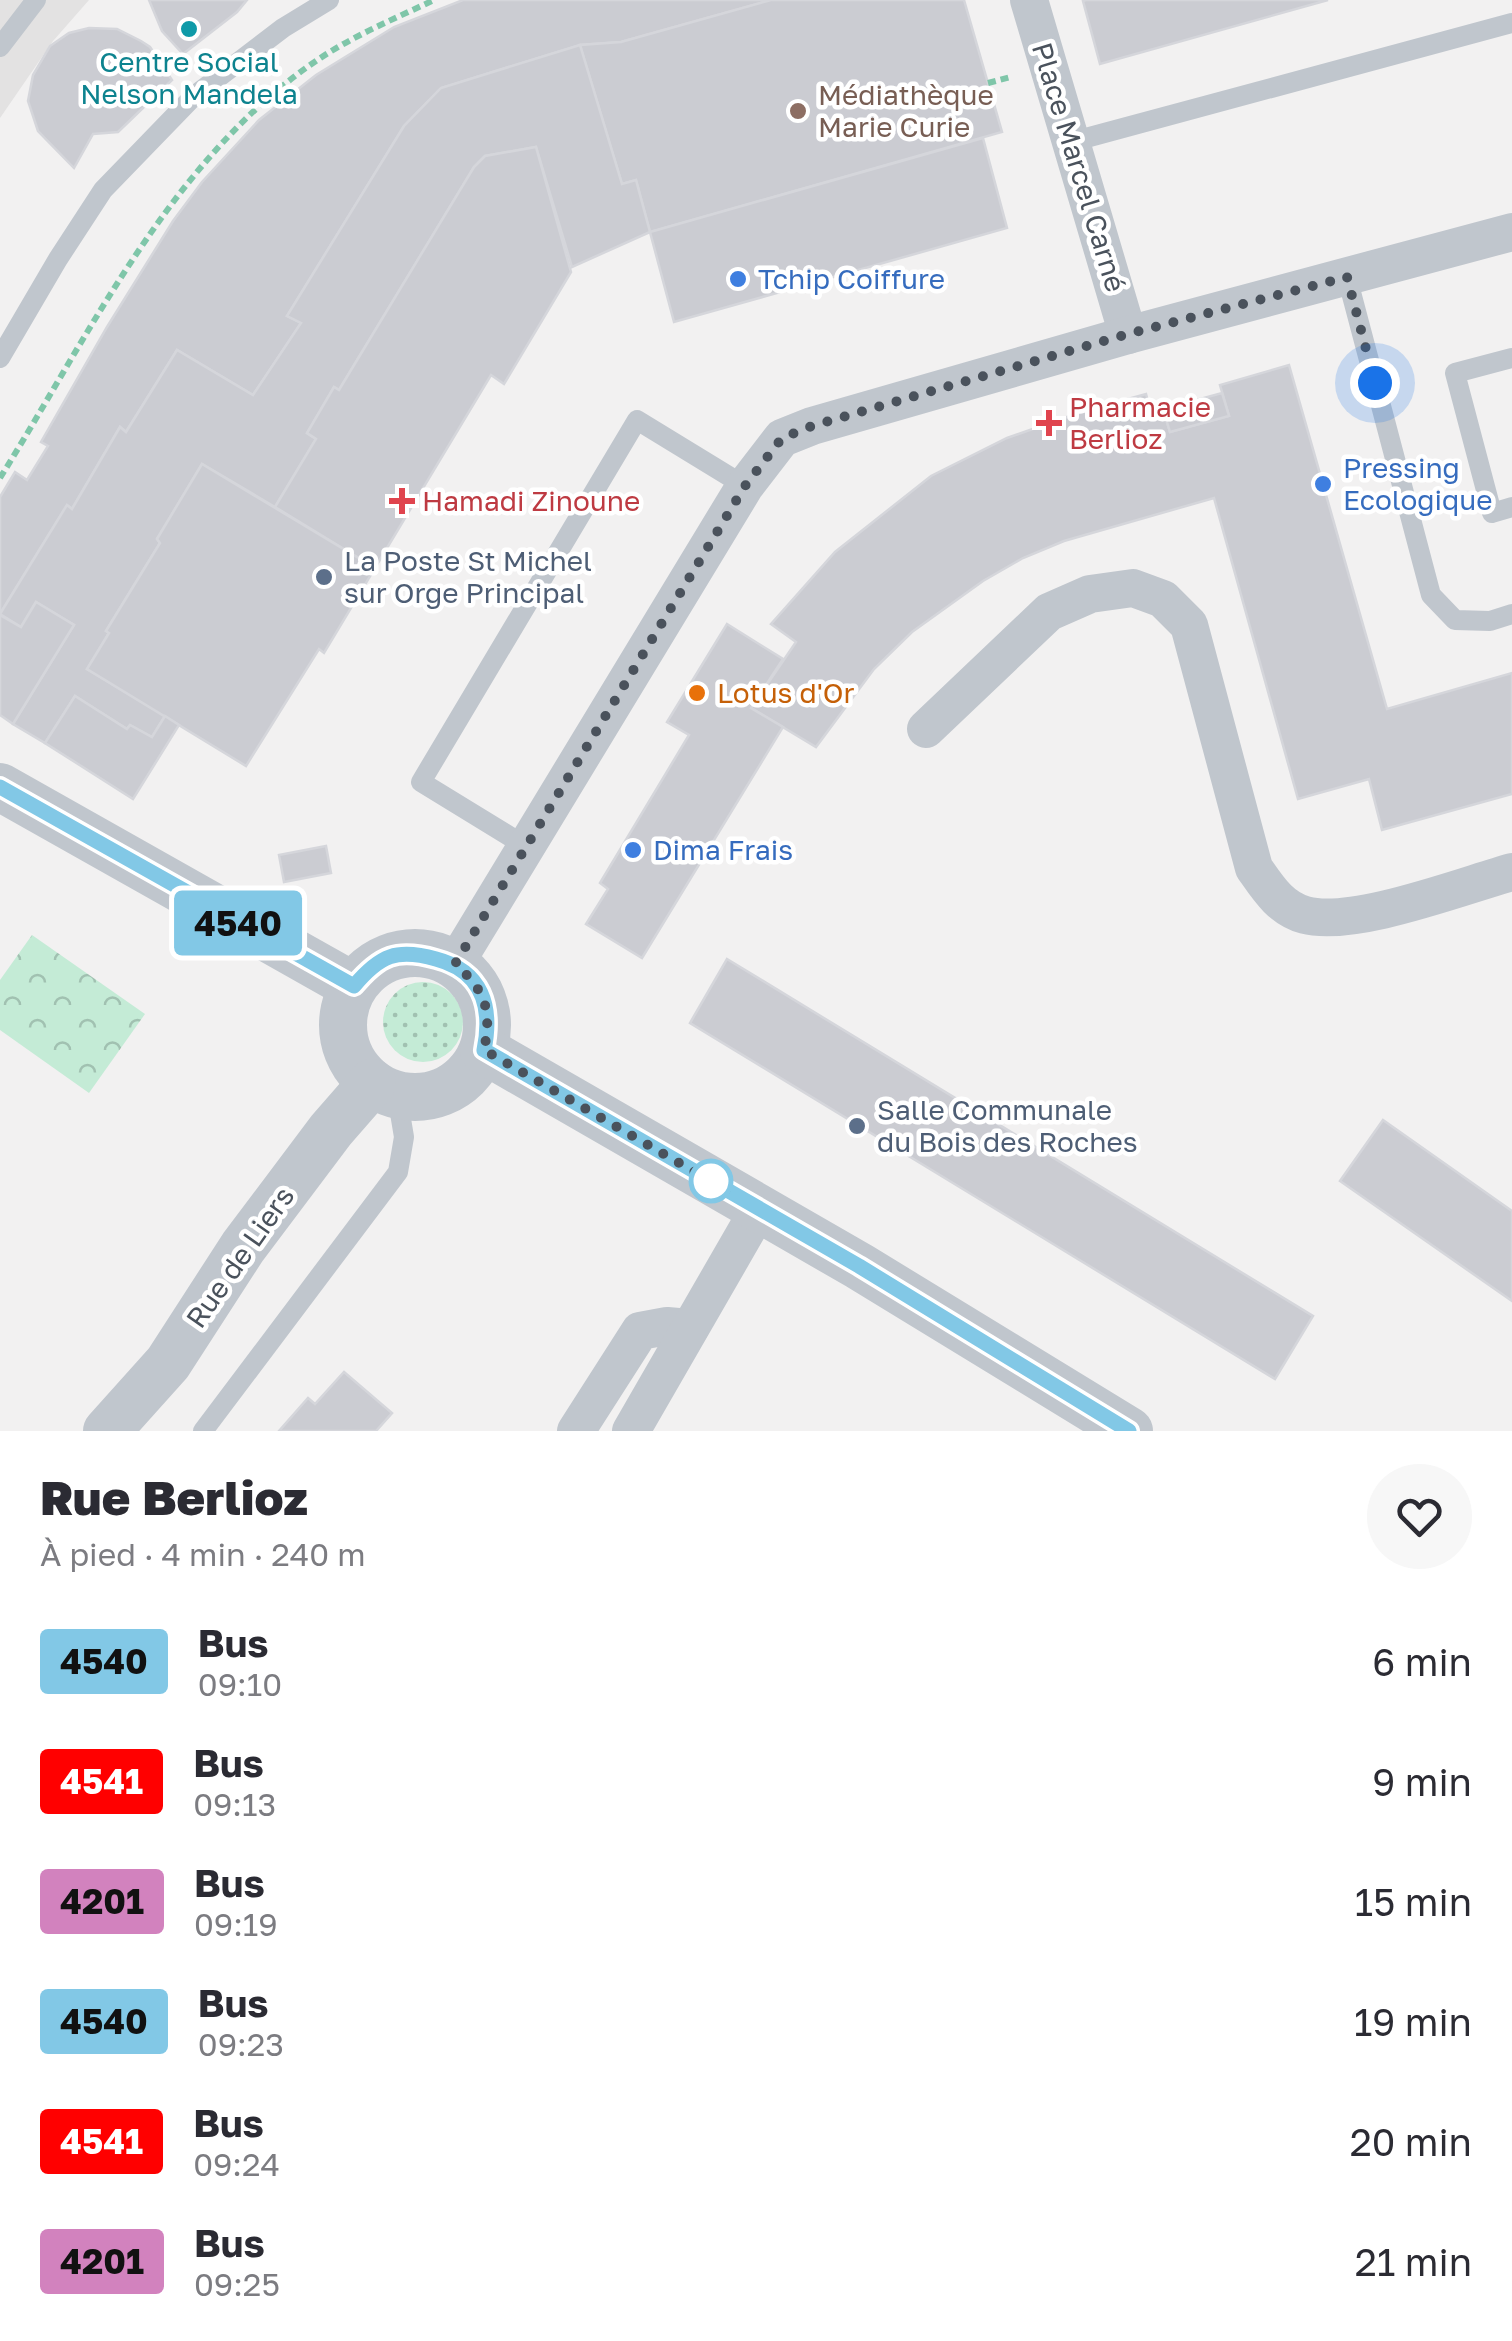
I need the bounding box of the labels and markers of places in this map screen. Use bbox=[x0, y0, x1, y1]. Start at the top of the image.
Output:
marker: Centre Social Nelson Mandela bbox=[178, 18, 200, 40]
place label: Centre Social Nelson Mandela bbox=[80, 45, 298, 110]
place label: Médiathèque Marie Curie bbox=[818, 78, 994, 143]
marker: Médiathèque Marie Curie bbox=[787, 100, 809, 122]
place label: Tchip Coiffure bbox=[758, 262, 945, 295]
marker: Tchip Coiffure bbox=[727, 268, 749, 290]
place label: Pharmacie Berlioz bbox=[1069, 390, 1211, 455]
marker: Pharmacie Berlioz bbox=[1038, 412, 1060, 434]
place label: Pressing Ecologique bbox=[1343, 451, 1492, 516]
marker: Pressing Ecologique bbox=[1312, 473, 1334, 495]
place label: Hamadi Zinoune bbox=[422, 484, 640, 517]
marker: Hamadi Zinoune bbox=[391, 490, 413, 512]
place label: La Poste St Michel sur Orge Principal bbox=[344, 544, 592, 609]
marker: La Poste St Michel sur Orge Principal bbox=[313, 566, 335, 588]
place label: Lotus d'Or bbox=[717, 676, 855, 709]
marker: Lotus d'Or bbox=[686, 682, 708, 704]
place label: Dima Frais bbox=[653, 833, 793, 866]
marker: Dima Frais bbox=[622, 839, 644, 861]
place label: Salle Communale du Bois des Roches bbox=[877, 1093, 1138, 1158]
marker: Salle Communale du Bois des Roches bbox=[846, 1115, 868, 1137]
unlabelled marker bbox=[690, 1160, 732, 1202]

